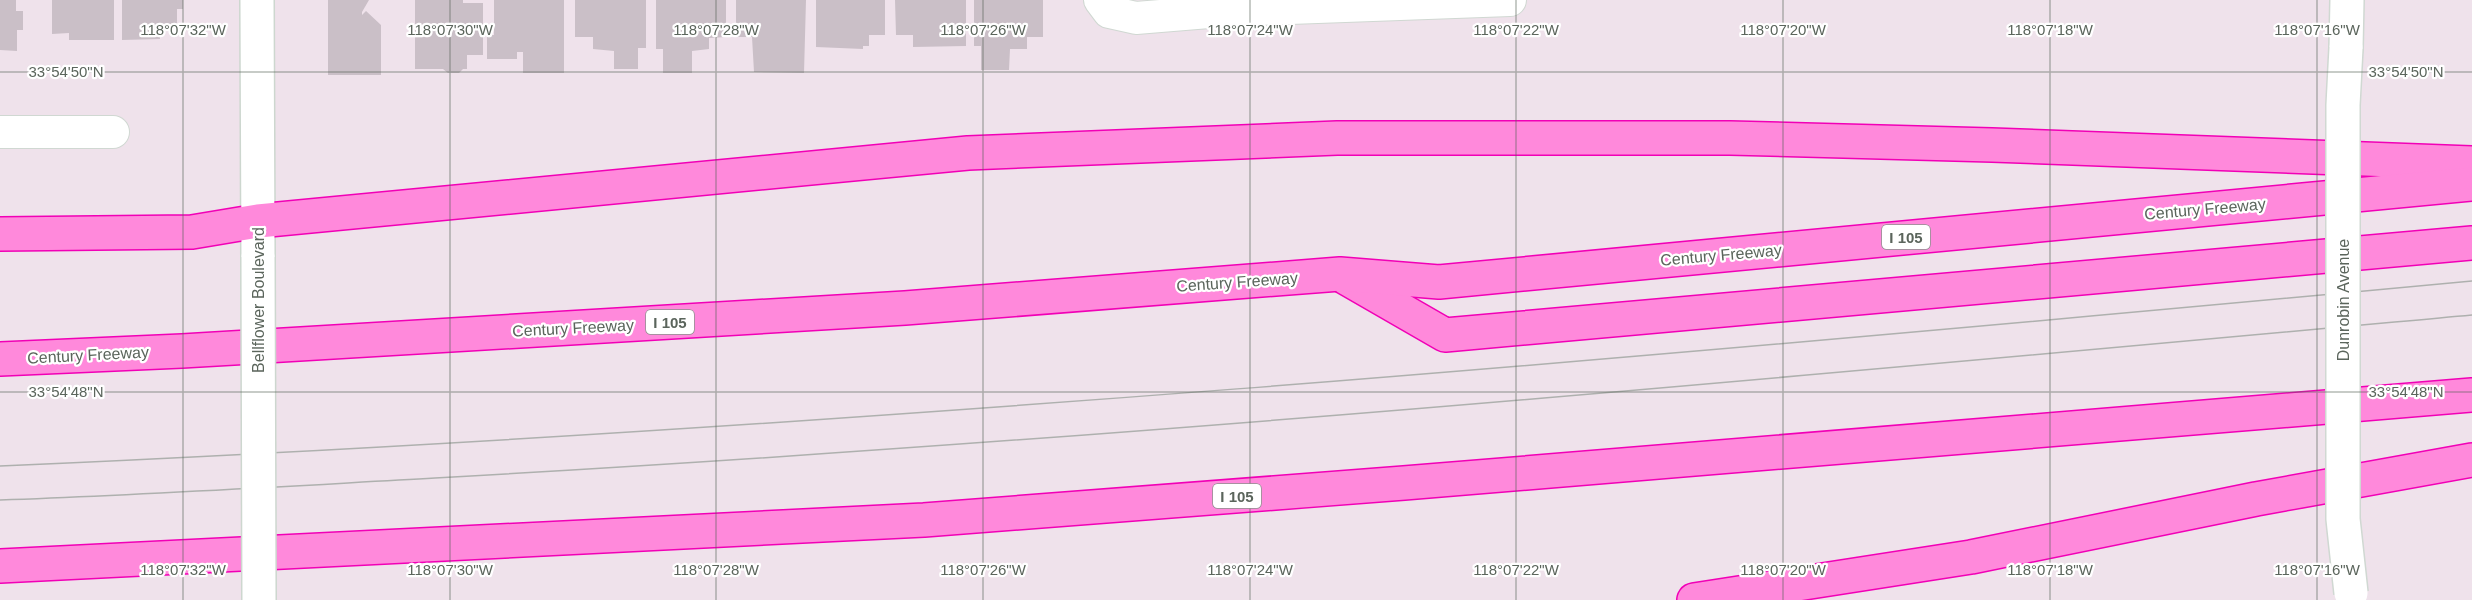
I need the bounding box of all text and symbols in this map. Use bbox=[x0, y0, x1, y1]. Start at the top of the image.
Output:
text: 118°07'32"W bbox=[140, 21, 227, 38]
text: 118°07'30"W bbox=[407, 21, 494, 38]
text: 118°07'28"W bbox=[673, 21, 760, 38]
text: 118°07'26"W bbox=[940, 21, 1027, 38]
text: 118°07'24"W bbox=[1207, 21, 1294, 38]
text: 118°07'22"W bbox=[1473, 21, 1560, 38]
text: 118°07'20"W bbox=[1740, 21, 1827, 38]
text: 118°07'18"W bbox=[2007, 21, 2094, 38]
text: 118°07'16"W bbox=[2274, 21, 2361, 38]
text: 33°54'50"N bbox=[28, 63, 104, 80]
text: 33°54'50"N bbox=[2368, 63, 2444, 80]
street label: Century Freeway bbox=[2144, 195, 2266, 223]
road number: I 105 bbox=[1882, 225, 1930, 249]
street label: Bellflower Boulevard bbox=[250, 227, 267, 373]
street label: Dunrobin Avenue bbox=[2335, 239, 2352, 361]
street label: Century Freeway bbox=[1660, 241, 1782, 269]
street label: Century Freeway bbox=[1176, 269, 1298, 295]
road number: I 105 bbox=[646, 310, 694, 334]
street label: Century Freeway bbox=[512, 316, 634, 340]
street label: Century Freeway bbox=[27, 343, 149, 367]
text: 33°54'48"N bbox=[28, 383, 104, 400]
text: 33°54'48"N bbox=[2368, 383, 2444, 400]
road number: I 105 bbox=[1213, 484, 1261, 508]
text: 118°07'32"W bbox=[140, 561, 227, 578]
text: 118°07'30"W bbox=[407, 561, 494, 578]
text: 118°07'28"W bbox=[673, 561, 760, 578]
text: 118°07'26"W bbox=[940, 561, 1027, 578]
text: 118°07'24"W bbox=[1207, 561, 1294, 578]
text: 118°07'22"W bbox=[1473, 561, 1560, 578]
text: 118°07'20"W bbox=[1740, 561, 1827, 578]
text: 118°07'18"W bbox=[2007, 561, 2094, 578]
text: 118°07'16"W bbox=[2274, 561, 2361, 578]

